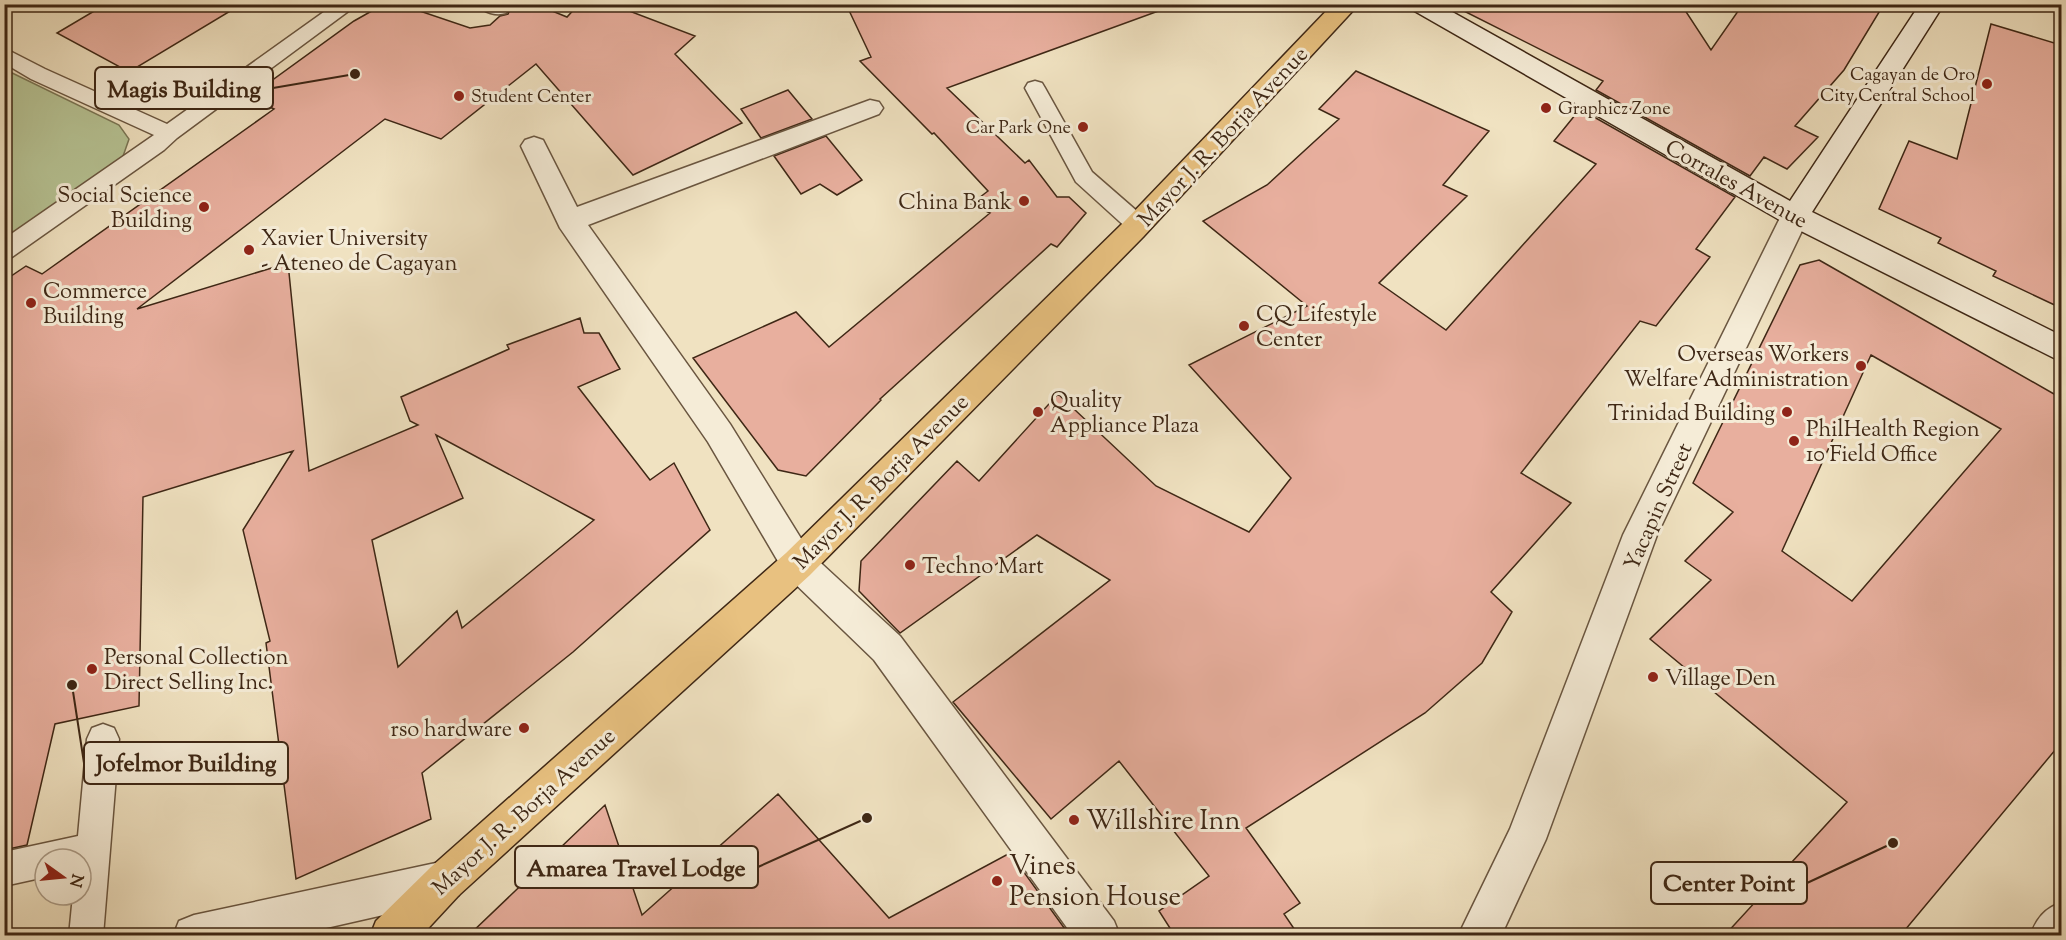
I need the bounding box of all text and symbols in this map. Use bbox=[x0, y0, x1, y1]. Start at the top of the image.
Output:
street label: Mayor J. R. Borja Avenue bbox=[1132, 41, 1317, 236]
place label: Cagayan de Oro City Central School bbox=[1820, 63, 1975, 110]
callout: Magis Building bbox=[95, 67, 273, 109]
text: Magis Building bbox=[107, 74, 261, 108]
marker: Cagayan de Oro City Central School bbox=[1980, 77, 1994, 91]
place label: Student Center bbox=[471, 85, 591, 111]
marker: Student Center bbox=[452, 89, 466, 103]
place label: Graphicz Zone bbox=[1558, 97, 1671, 123]
marker: Graphicz Zone bbox=[1539, 101, 1553, 115]
place label: Car Park One bbox=[966, 116, 1071, 142]
marker: Car Park One bbox=[1076, 120, 1090, 134]
street label: Corrales Avenue bbox=[1658, 133, 1813, 238]
place label: Social Science Building bbox=[57, 181, 192, 238]
place label: China Bank bbox=[898, 188, 1012, 220]
marker: China Bank bbox=[1017, 194, 1031, 208]
marker: Social Science Building bbox=[197, 200, 211, 214]
place label: Xavier University - Ateneo de Cagayan bbox=[261, 224, 457, 281]
marker: Xavier University - Ateneo de Cagayan bbox=[242, 243, 256, 257]
place label: Commerce Building bbox=[43, 277, 147, 334]
marker: Commerce Building bbox=[24, 296, 38, 310]
place label: CQ Lifestyle Center bbox=[1256, 300, 1377, 357]
marker: CQ Lifestyle Center bbox=[1237, 319, 1251, 333]
place label: Overseas Workers Welfare Administration bbox=[1624, 340, 1849, 397]
marker: Overseas Workers Welfare Administration bbox=[1854, 359, 1868, 373]
place label: Quality Appliance Plaza bbox=[1050, 386, 1199, 443]
street label: Mayor J. R. Borja Avenue bbox=[787, 388, 977, 578]
place label: Trinidad Building bbox=[1608, 399, 1775, 431]
marker: Quality Appliance Plaza bbox=[1031, 405, 1045, 419]
marker: Trinidad Building bbox=[1780, 405, 1794, 419]
place label: PhilHealth Region 10 Field Office bbox=[1806, 415, 1980, 472]
marker: PhilHealth Region 10 Field Office bbox=[1787, 434, 1801, 448]
street label: Yacapin Street bbox=[1617, 438, 1702, 576]
place label: Techno Mart bbox=[922, 552, 1044, 584]
marker: Techno Mart bbox=[903, 558, 917, 572]
place label: Personal Collection Direct Selling Inc. bbox=[104, 643, 289, 700]
marker: Personal Collection Direct Selling Inc. bbox=[85, 662, 99, 676]
place label: Village Den bbox=[1665, 664, 1776, 696]
marker: Village Den bbox=[1646, 670, 1660, 684]
place label: rso hardware bbox=[390, 715, 512, 747]
marker: rso hardware bbox=[517, 721, 531, 735]
street label: Mayor J. R. Borja Avenue bbox=[426, 722, 624, 904]
callout: Jofelmor Building bbox=[84, 742, 288, 784]
text: Jofelmor Building bbox=[94, 748, 277, 782]
place label: Willshire Inn bbox=[1086, 803, 1240, 842]
marker: Willshire Inn bbox=[1067, 813, 1081, 827]
callout: Amarea Travel Lodge bbox=[515, 846, 758, 888]
north arrow bbox=[33, 847, 93, 907]
place label: Vines Pension House bbox=[1009, 848, 1181, 918]
text: Amarea Travel Lodge bbox=[526, 853, 746, 887]
callout: Center Point bbox=[1651, 862, 1807, 904]
text: Center Point bbox=[1663, 868, 1796, 902]
text: N bbox=[62, 871, 88, 890]
marker: Vines Pension House bbox=[990, 874, 1004, 888]

